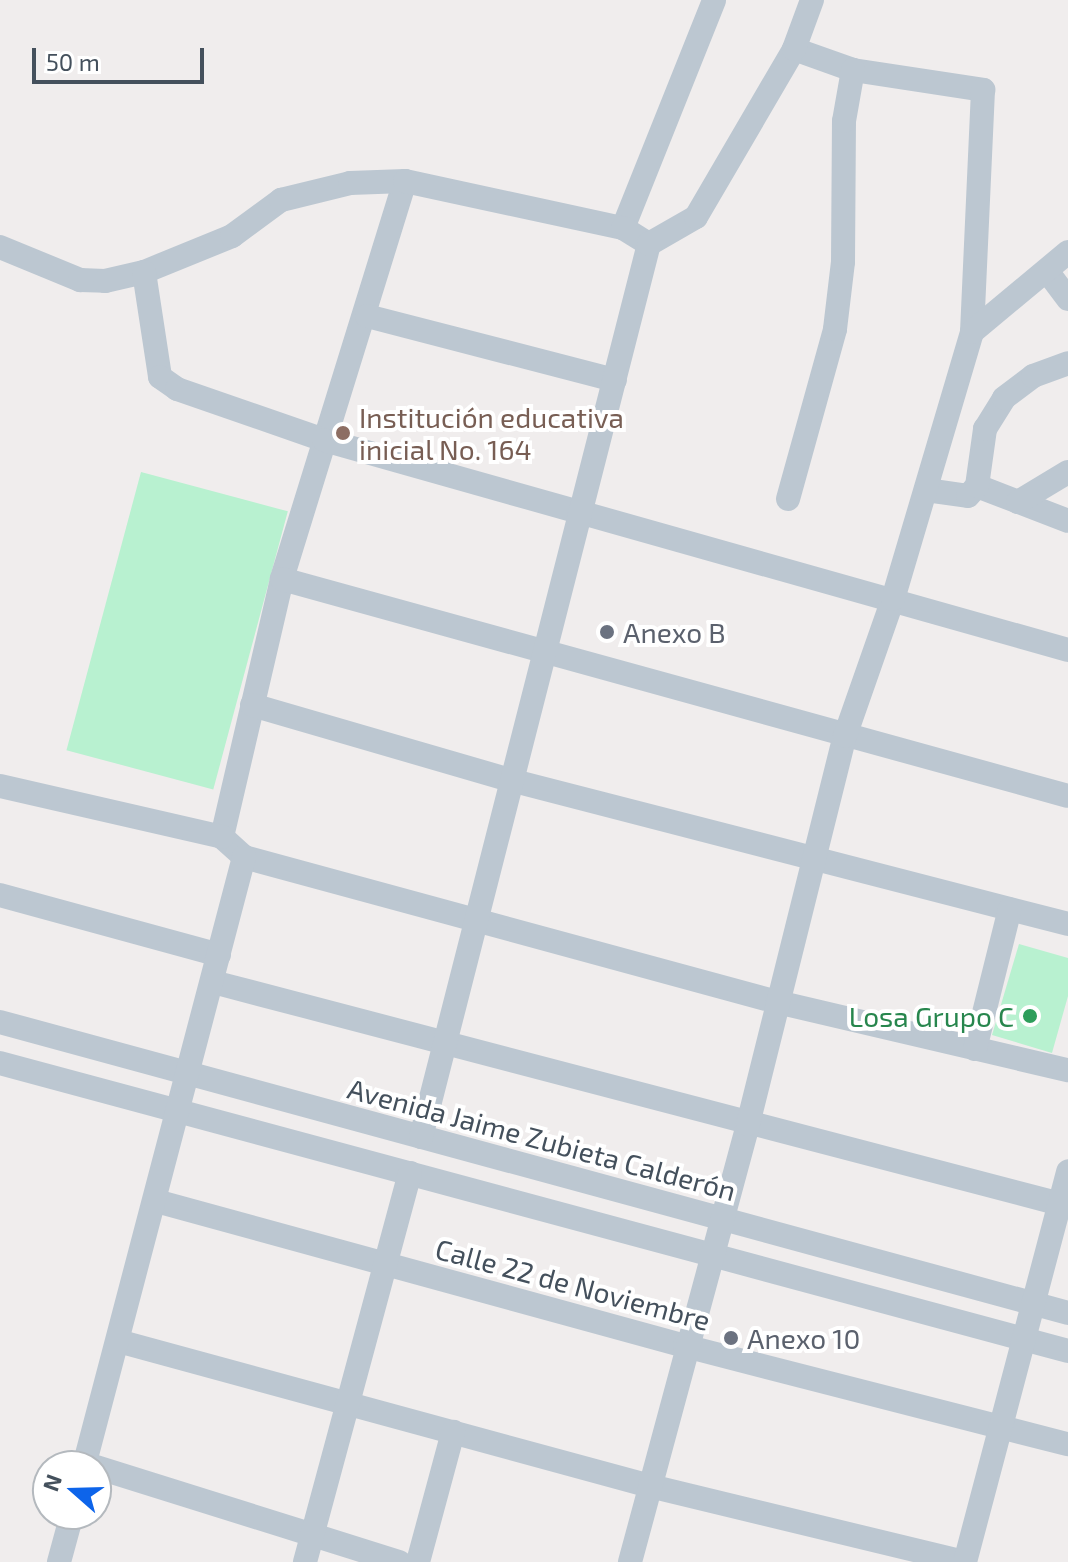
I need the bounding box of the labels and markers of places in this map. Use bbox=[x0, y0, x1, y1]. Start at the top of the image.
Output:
place label: Institución educativa inicial No. 164 bbox=[359, 400, 624, 466]
marker: Institución educativa inicial No. 164 bbox=[334, 424, 352, 442]
place label: Anexo B bbox=[623, 615, 726, 649]
marker: Anexo B bbox=[598, 623, 616, 641]
place label: Losa Grupo C bbox=[849, 999, 1014, 1033]
marker: Losa Grupo C bbox=[1021, 1007, 1039, 1025]
place label: Anexo 10 bbox=[747, 1321, 860, 1355]
marker: Anexo 10 bbox=[722, 1329, 740, 1347]

